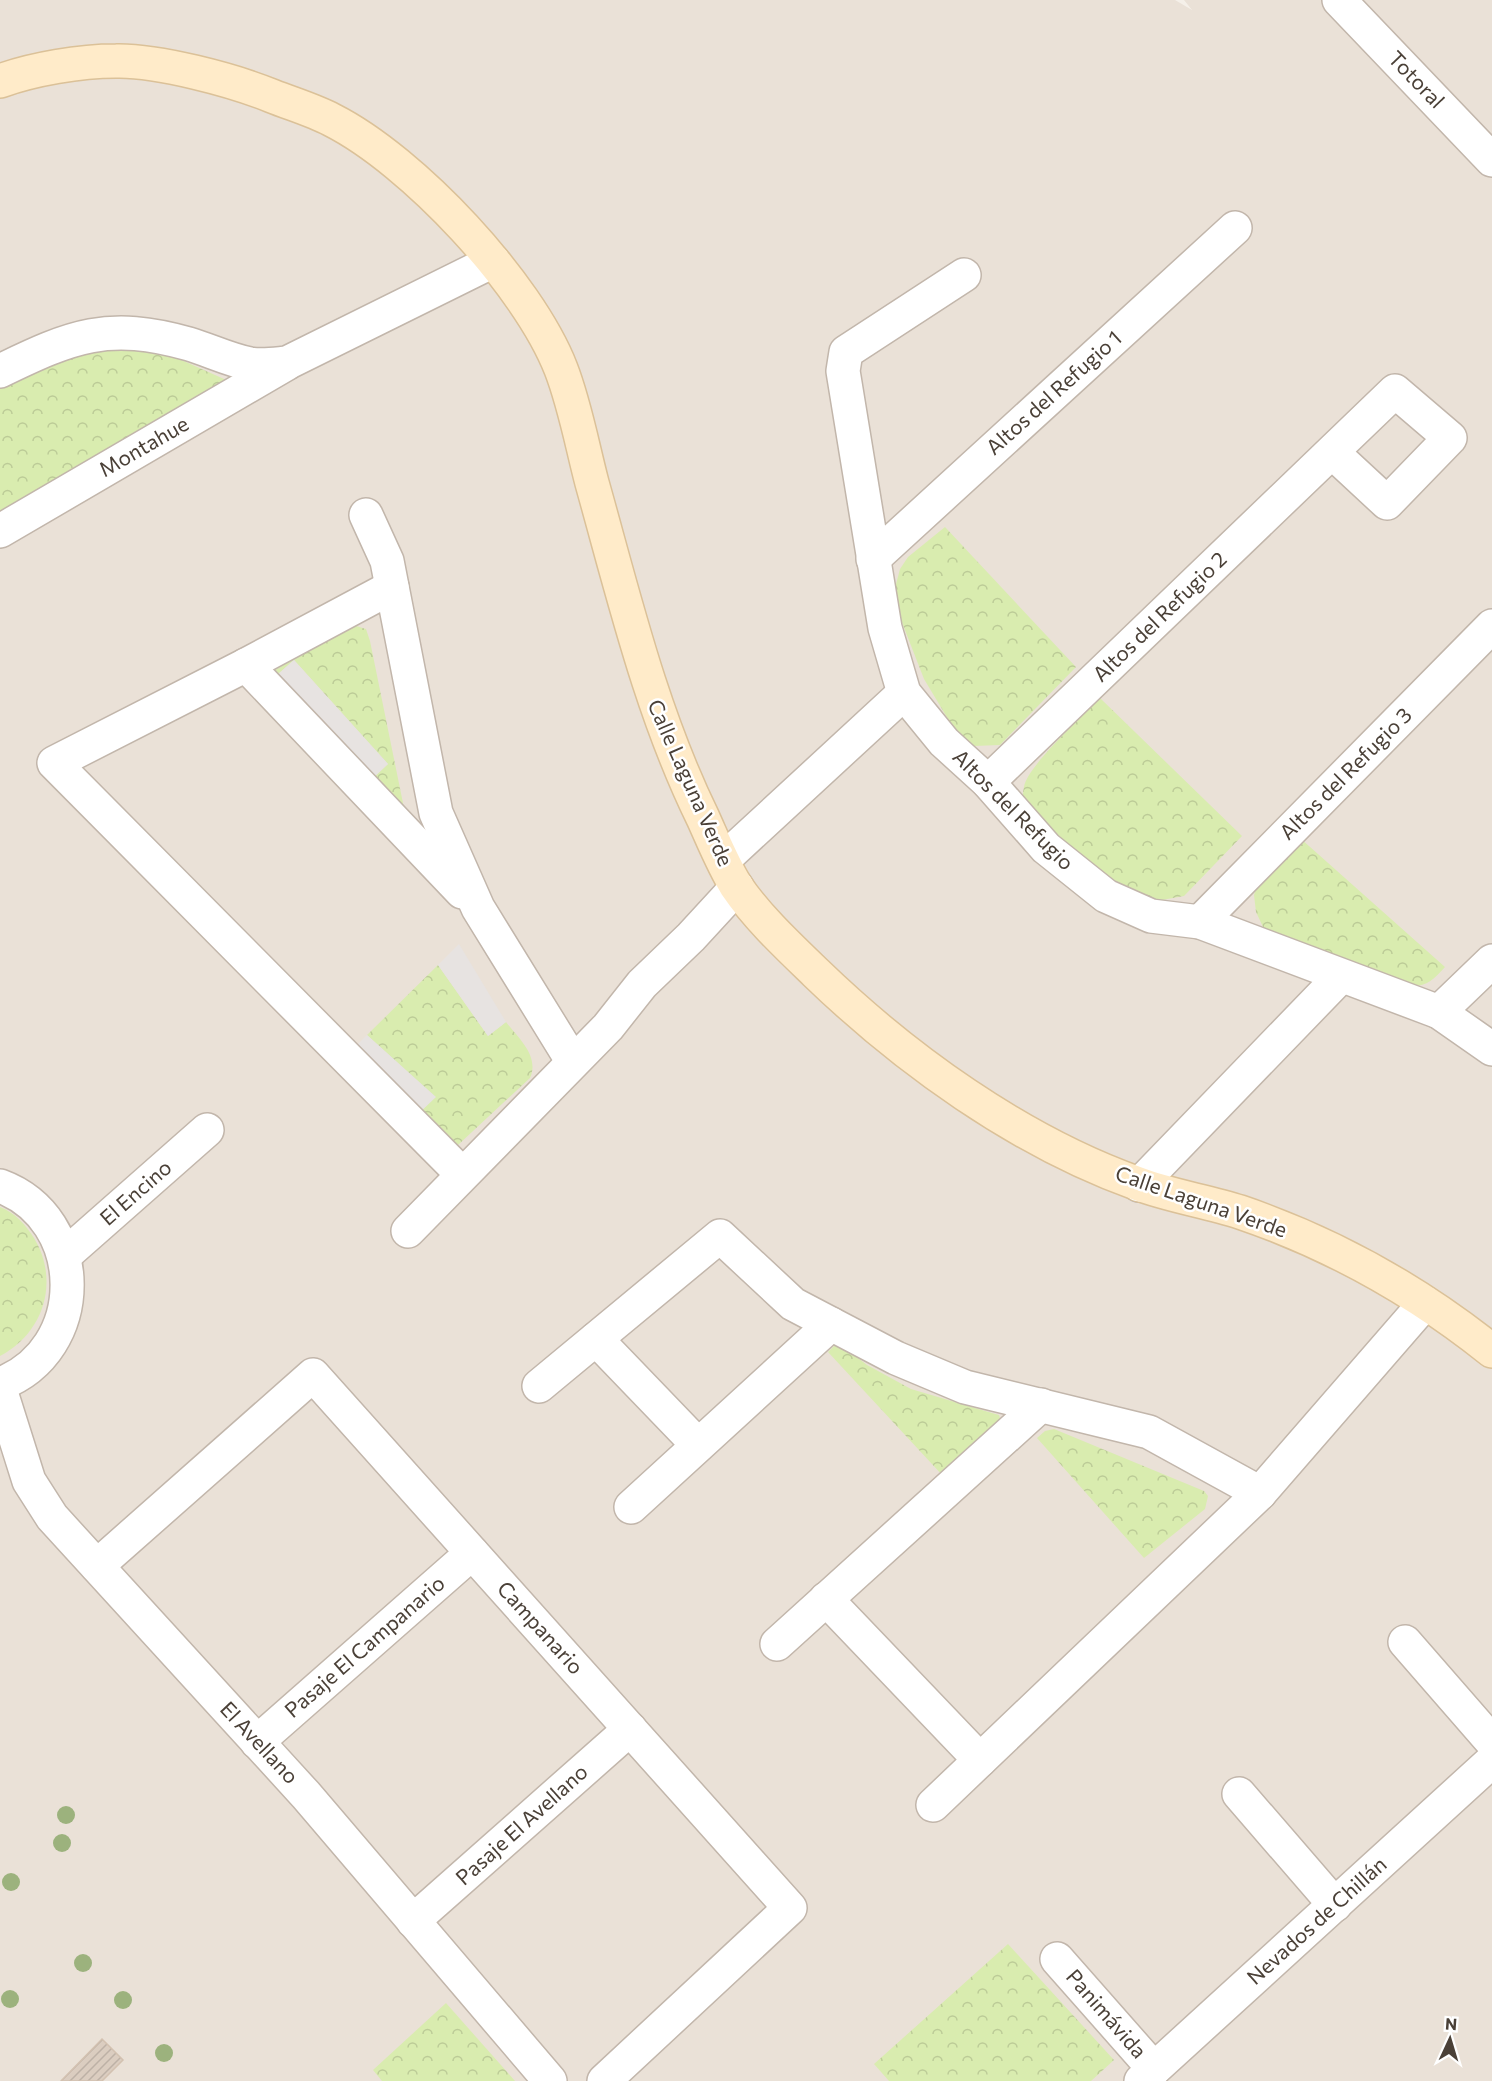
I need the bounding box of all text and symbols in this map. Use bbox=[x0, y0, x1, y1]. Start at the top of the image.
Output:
street label: Totoral bbox=[1384, 45, 1450, 113]
street label: Altos del Refugio 1 bbox=[980, 325, 1126, 459]
street label: Montahue bbox=[94, 410, 192, 481]
street label: Altos del Refugio 2 bbox=[1087, 546, 1231, 686]
street label: Calle Laguna Verde bbox=[643, 695, 739, 869]
street label: Altos del Refugio 3 bbox=[1274, 702, 1416, 844]
street label: Altos del Refugio bbox=[949, 743, 1080, 874]
street label: El Encino bbox=[94, 1154, 176, 1230]
street label: Calle Laguna Verde bbox=[1113, 1160, 1290, 1242]
street label: Pasaje El Campanario bbox=[279, 1570, 449, 1722]
street label: Campanario bbox=[493, 1575, 589, 1679]
street label: El Avellano bbox=[216, 1696, 304, 1788]
street label: Pasaje El Avellano bbox=[450, 1758, 592, 1890]
street label: Nevados de Chillán bbox=[1241, 1851, 1391, 1989]
street label: Panimávida bbox=[1062, 1963, 1153, 2063]
north arrow bbox=[1420, 2009, 1480, 2069]
text: N bbox=[1444, 2014, 1458, 2033]

